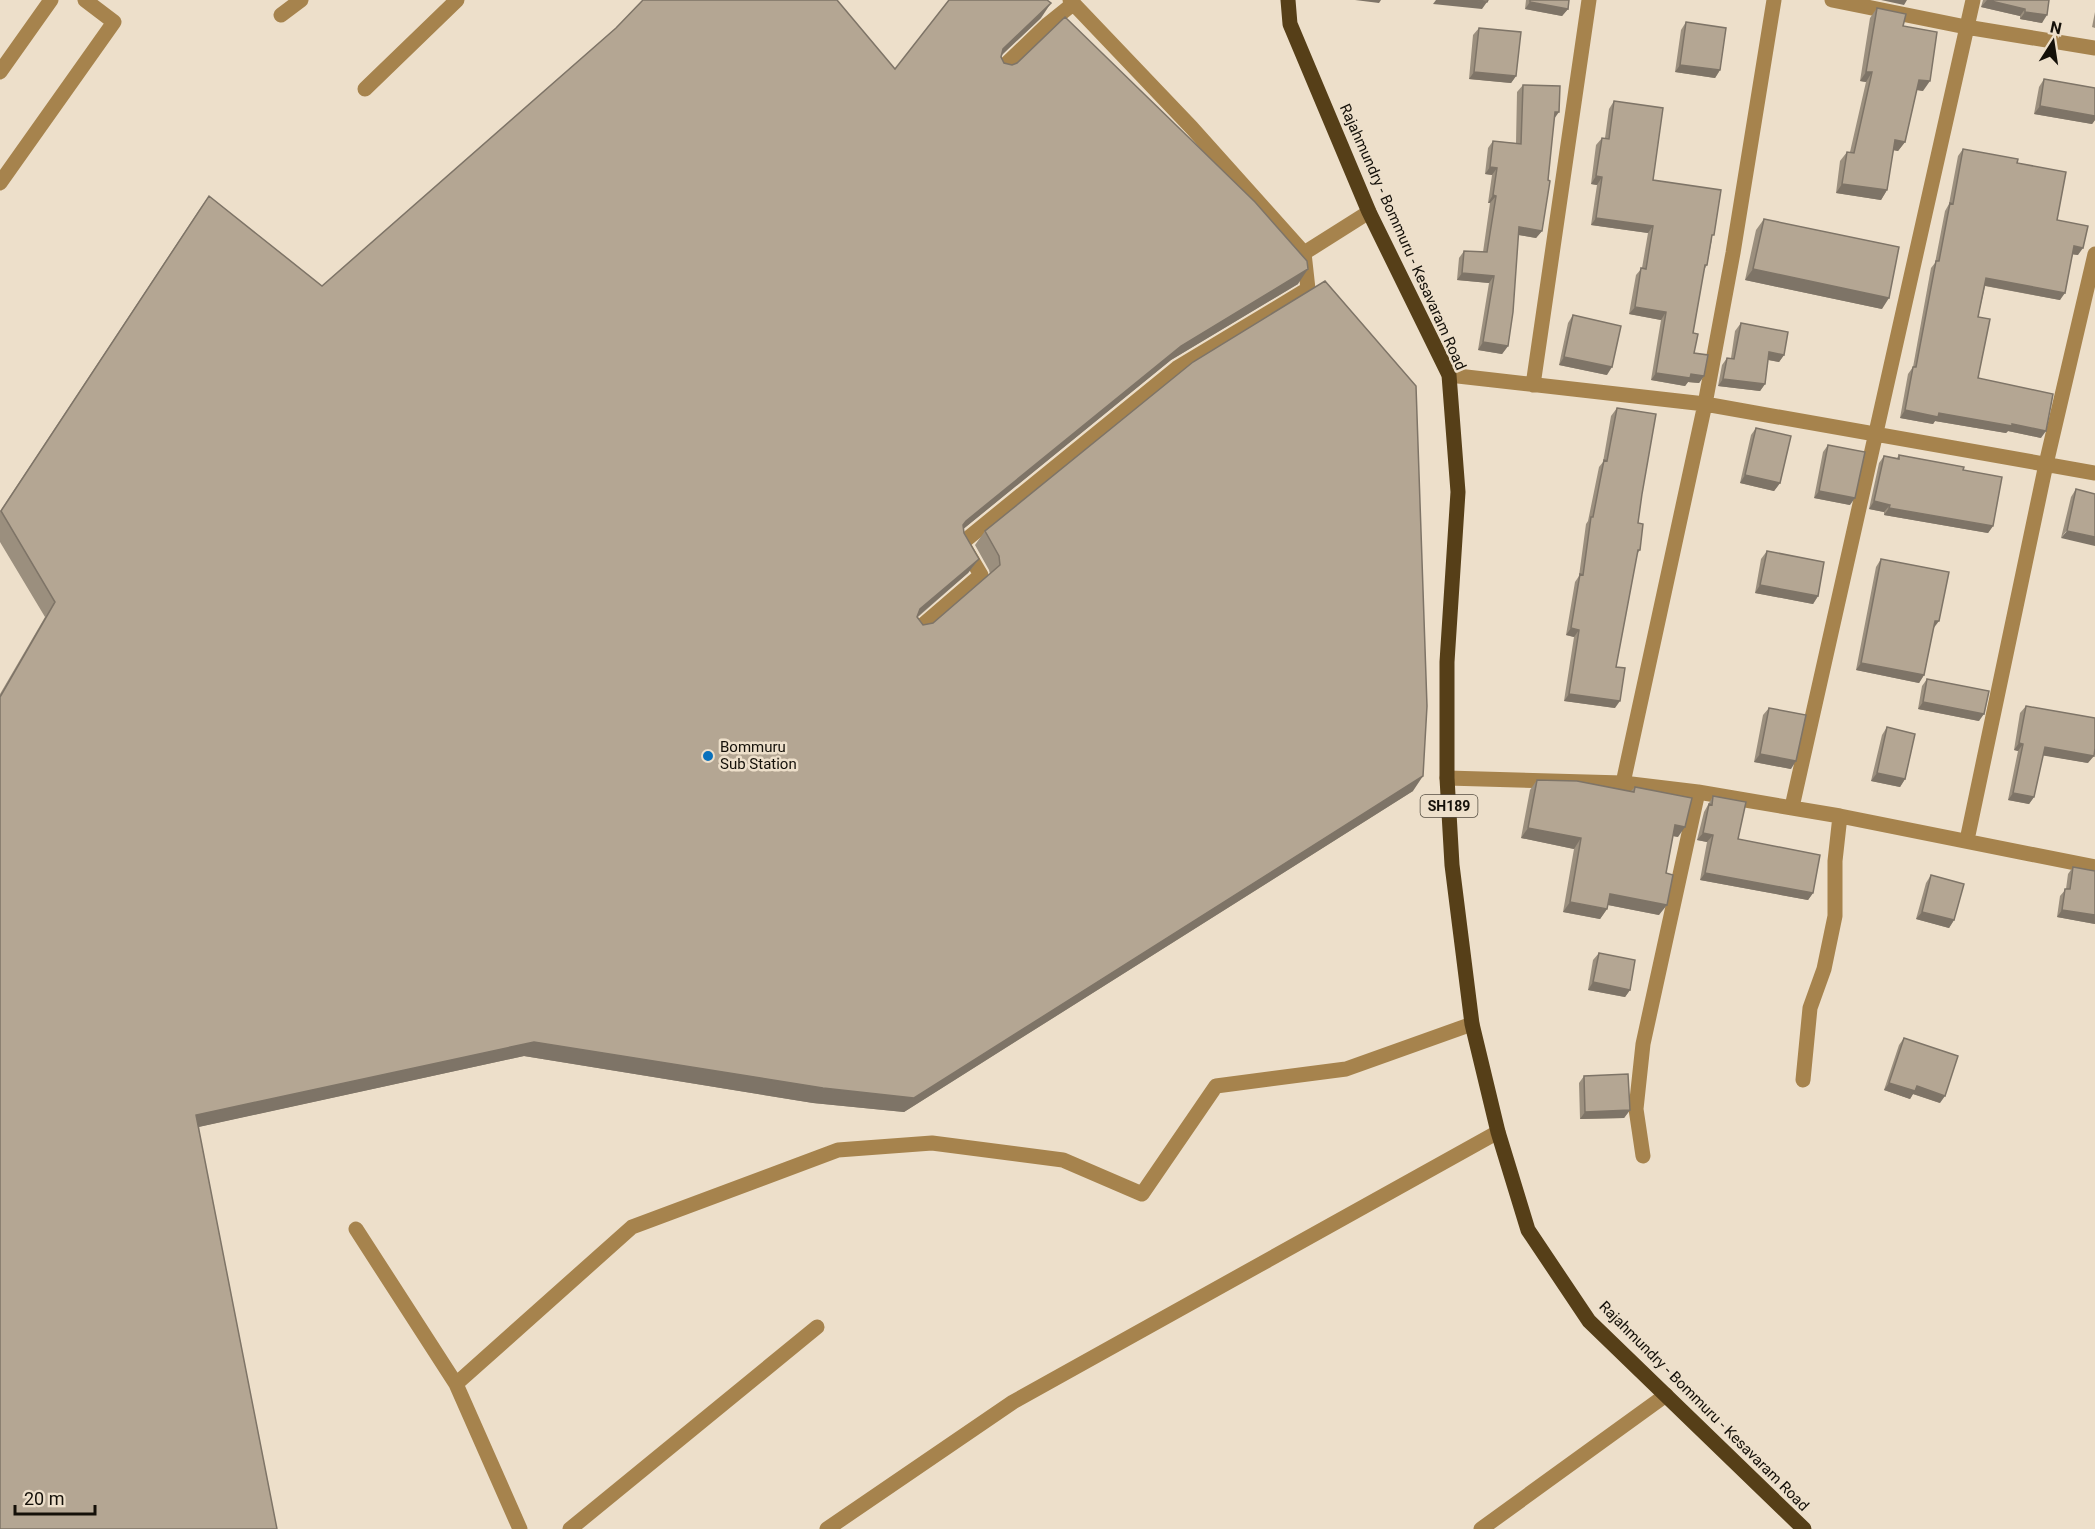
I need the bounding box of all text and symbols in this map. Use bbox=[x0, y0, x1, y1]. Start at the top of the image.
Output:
north arrow bbox=[2023, 12, 2083, 72]
text: N bbox=[2049, 17, 2064, 38]
street label: Rajahmundry - Bommuru - Kesavaram Road bbox=[1336, 101, 1470, 373]
place label: Bommuru Sub Station bbox=[720, 738, 797, 773]
marker: Bommuru Sub Station bbox=[701, 749, 715, 763]
road number: SH189 bbox=[1420, 795, 1478, 817]
street label: Rajahmundry - Bommuru - Kesavaram Road bbox=[1595, 1297, 1813, 1515]
scale bar bbox=[15, 1478, 94, 1516]
text: 20 m bbox=[24, 1488, 64, 1509]

